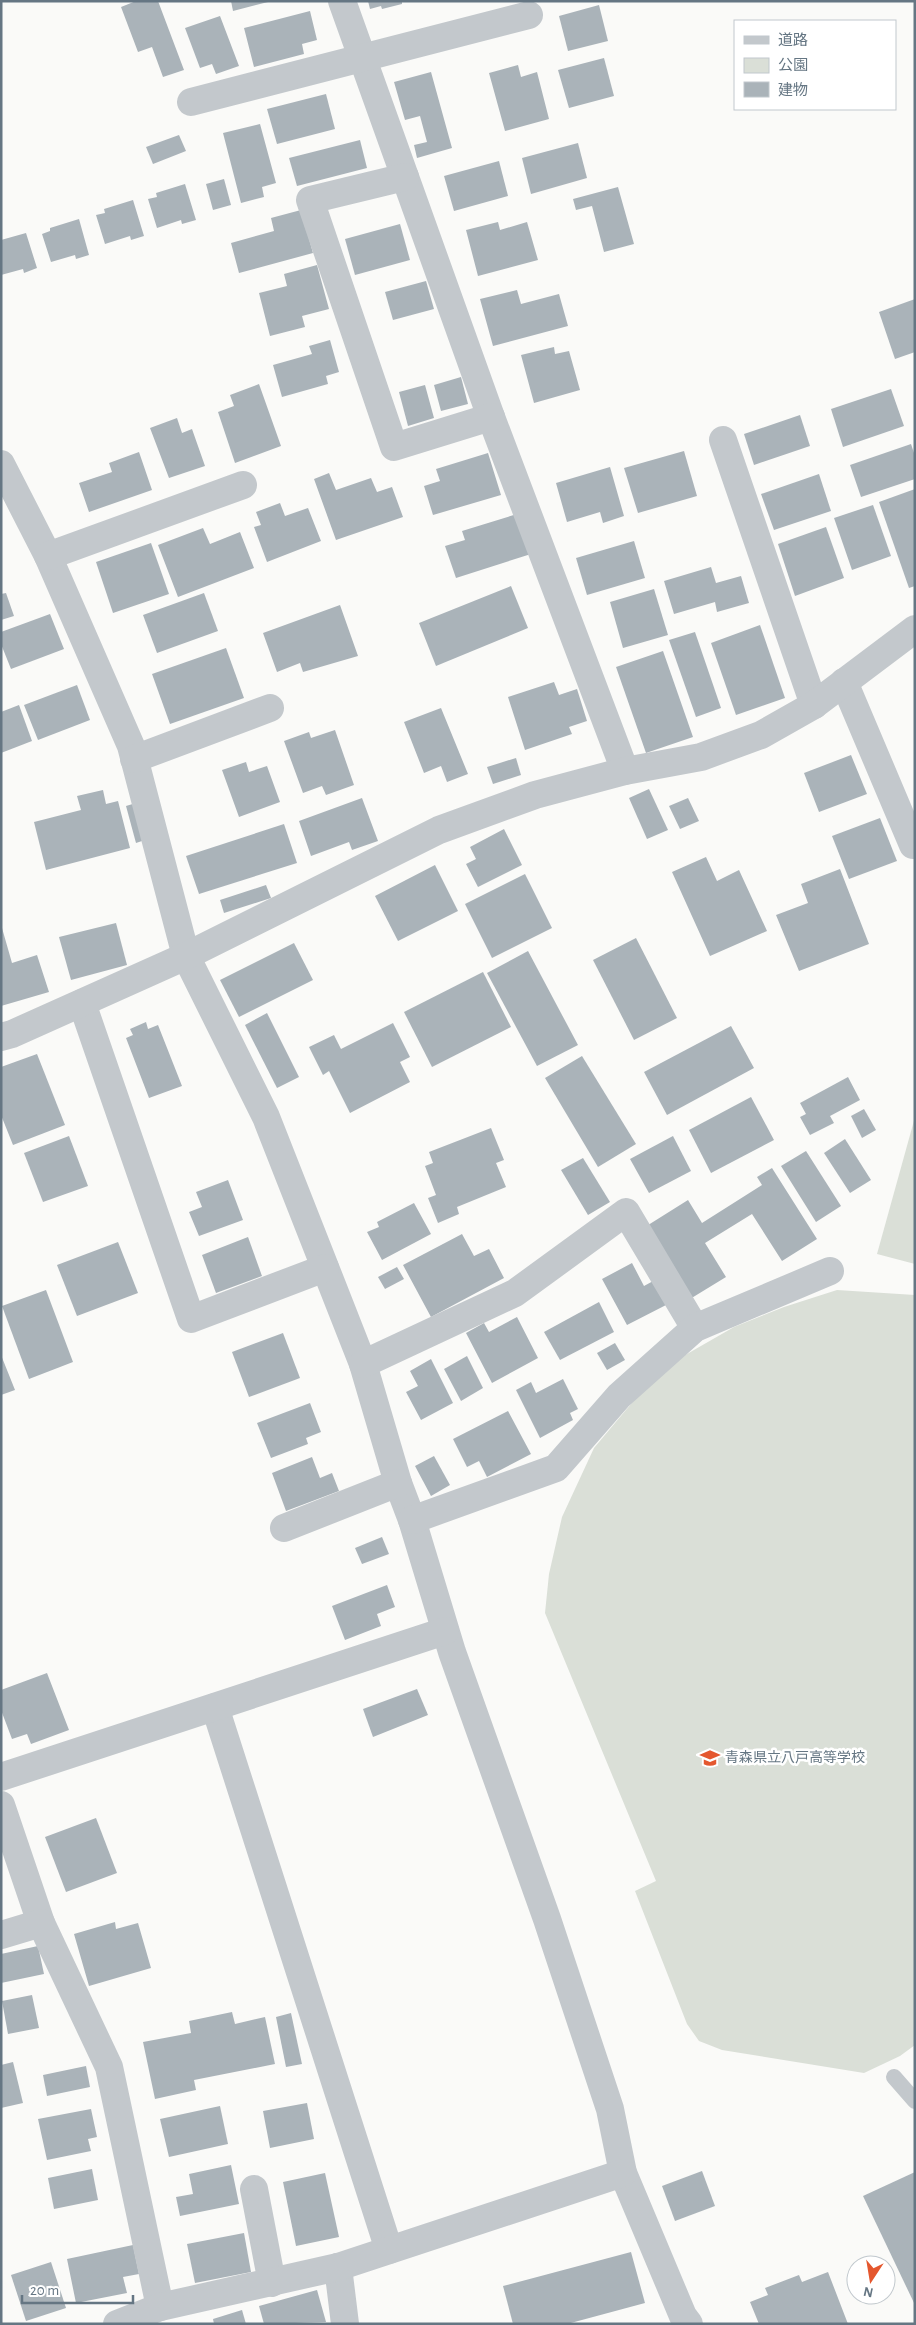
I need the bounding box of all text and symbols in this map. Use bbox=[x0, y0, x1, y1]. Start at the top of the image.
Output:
legend bbox=[734, 20, 896, 110]
text: 道路 bbox=[778, 32, 808, 48]
text: 公園 bbox=[778, 57, 808, 73]
text: 建物 bbox=[778, 82, 808, 98]
school or university icon: 青森県立八戸高等学校 bbox=[699, 1747, 721, 1769]
place label: 青森県立八戸高等学校 bbox=[725, 1749, 865, 1765]
north arrow bbox=[846, 2255, 896, 2305]
scale bar bbox=[22, 2272, 134, 2304]
text: 20 m bbox=[30, 2283, 59, 2298]
text: N bbox=[862, 2284, 875, 2300]

